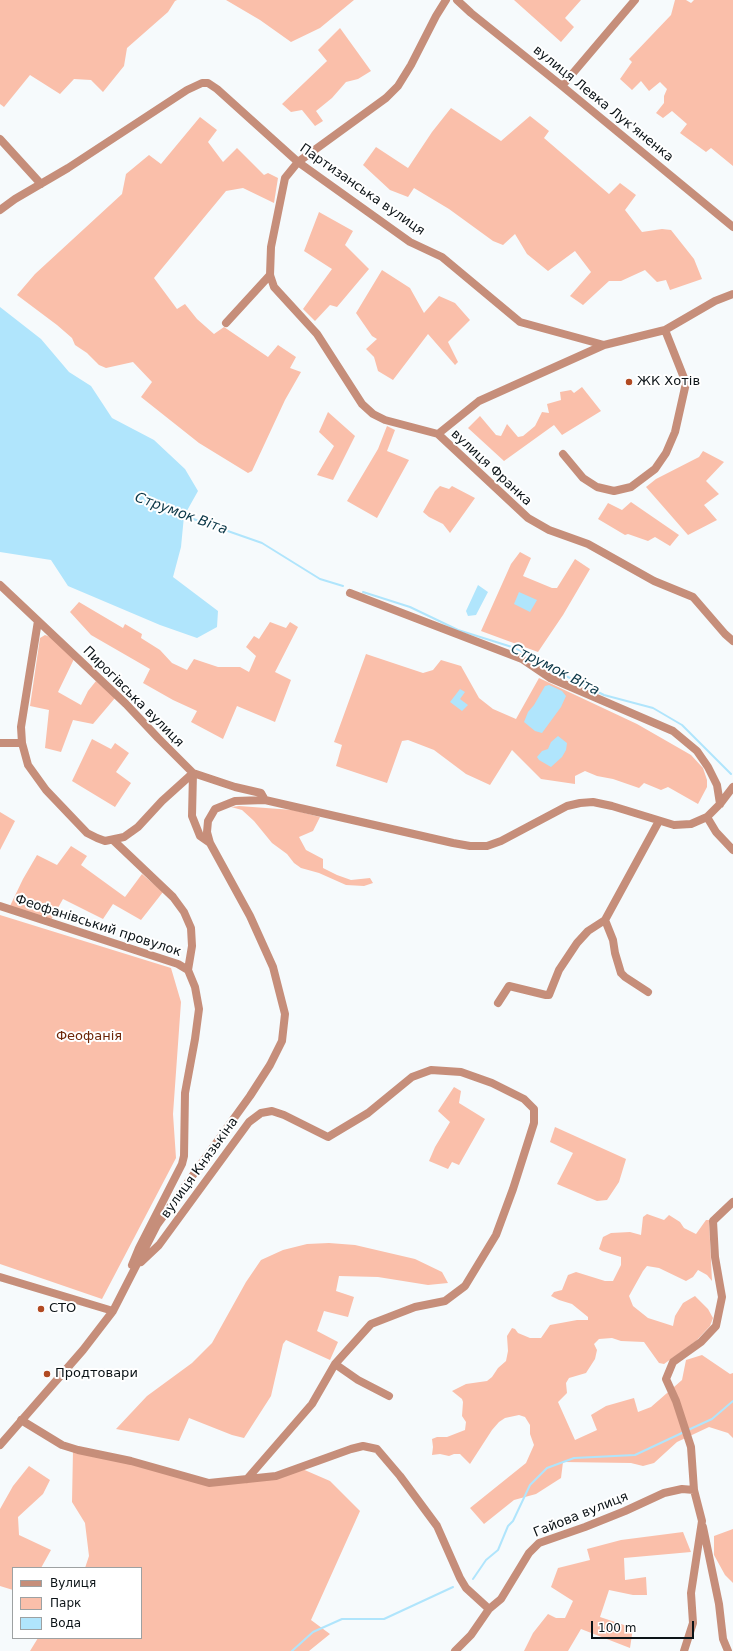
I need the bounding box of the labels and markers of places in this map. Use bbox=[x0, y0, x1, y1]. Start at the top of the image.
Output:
place label: ЖК Хотів bbox=[637, 374, 700, 390]
marker: ЖК Хотів bbox=[624, 377, 634, 387]
place label: СТО bbox=[49, 1301, 76, 1317]
marker: СТО bbox=[36, 1304, 46, 1314]
place label: Продтовари bbox=[55, 1366, 138, 1382]
marker: Продтовари bbox=[42, 1369, 52, 1379]

